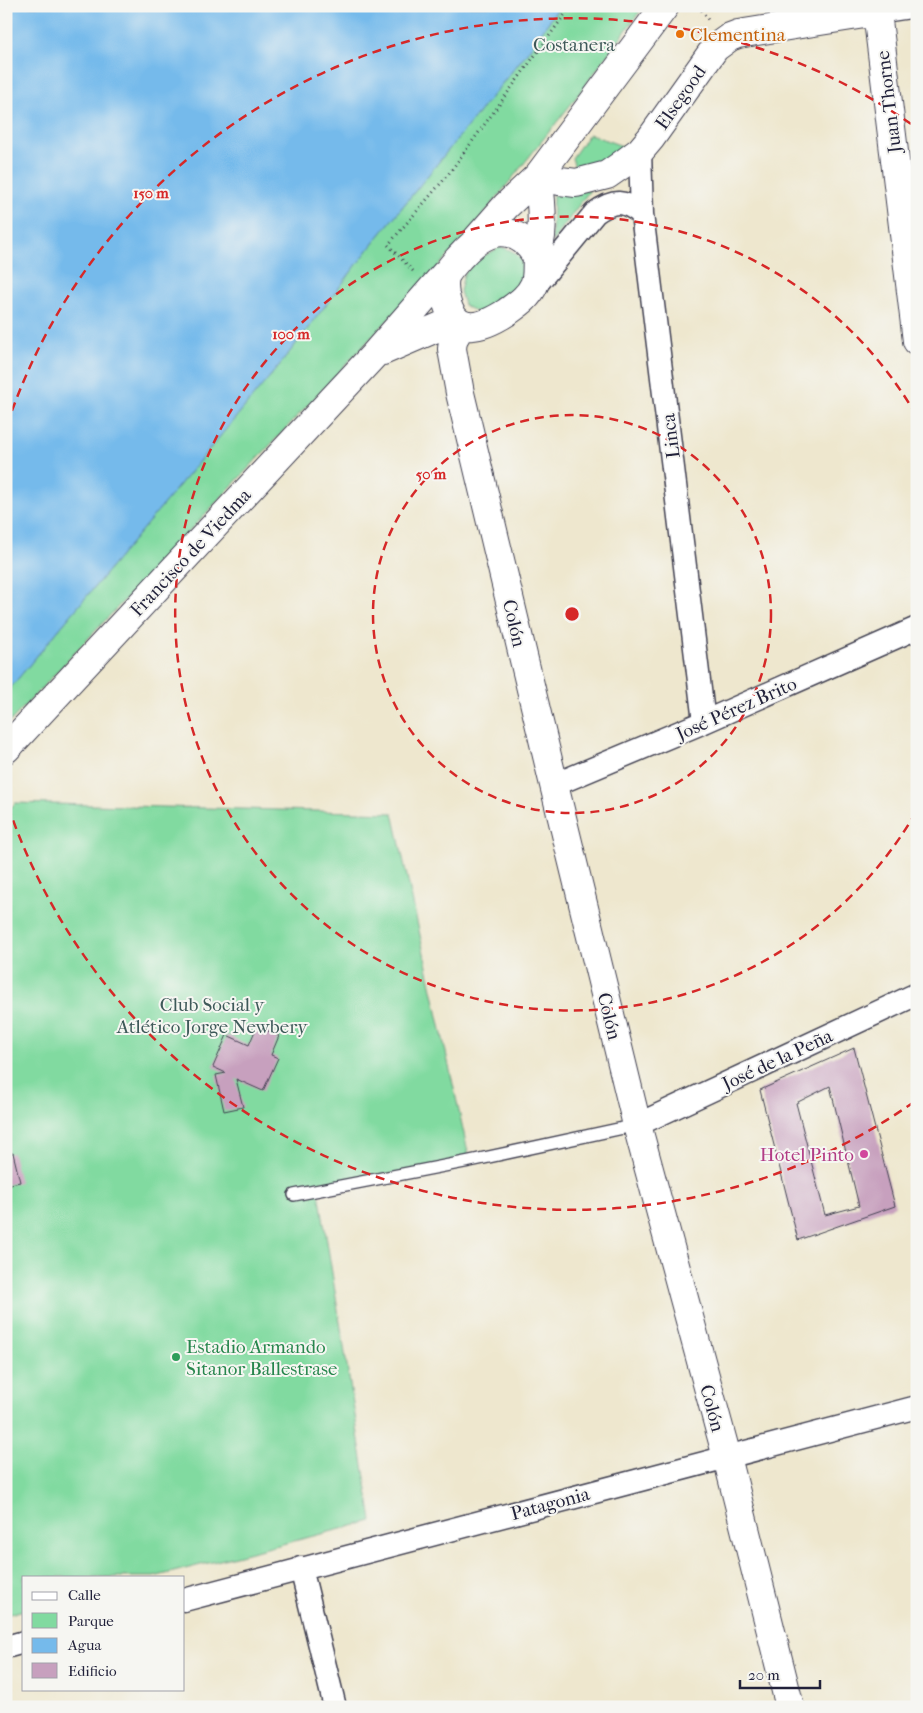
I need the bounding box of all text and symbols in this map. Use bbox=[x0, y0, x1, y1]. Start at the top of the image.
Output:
place label: Clementina bbox=[690, 24, 786, 46]
marker: Clementina bbox=[674, 28, 686, 40]
park label: Costanera bbox=[533, 34, 615, 56]
street label: Juan Thorne bbox=[872, 49, 906, 156]
street label: Elsegood bbox=[651, 61, 711, 134]
text: 150 m bbox=[133, 184, 169, 202]
text: 100 m bbox=[272, 325, 310, 343]
street label: Linca bbox=[657, 412, 685, 460]
text: 50 m bbox=[416, 465, 447, 483]
street label: Francisco de Viedma bbox=[126, 484, 256, 621]
street label: Colón bbox=[498, 597, 530, 649]
centre of rings bbox=[563, 605, 581, 623]
street label: José Pérez Brito bbox=[671, 672, 800, 746]
street label: Colón bbox=[593, 990, 626, 1042]
park label: Club Social y Atlético Jorge Newbery bbox=[116, 994, 308, 1038]
street label: José de la Peña bbox=[717, 1025, 836, 1096]
place label: Hotel Pinto bbox=[760, 1144, 854, 1166]
marker: Hotel Pinto bbox=[858, 1148, 870, 1160]
place label: Estadio Armando Sitanor Ballestrase bbox=[186, 1336, 337, 1380]
marker: Estadio Armando Sitanor Ballestrase bbox=[170, 1351, 182, 1363]
street label: Colón bbox=[695, 1382, 729, 1434]
street label: Patagonia bbox=[508, 1483, 592, 1525]
legend bbox=[22, 1576, 185, 1690]
text: Calle bbox=[68, 1586, 101, 1604]
text: Parque bbox=[68, 1612, 114, 1630]
text: Agua bbox=[67, 1636, 102, 1654]
scale bar bbox=[740, 1658, 820, 1690]
text: Edificio bbox=[68, 1662, 117, 1680]
text: 20 m bbox=[748, 1666, 780, 1684]

